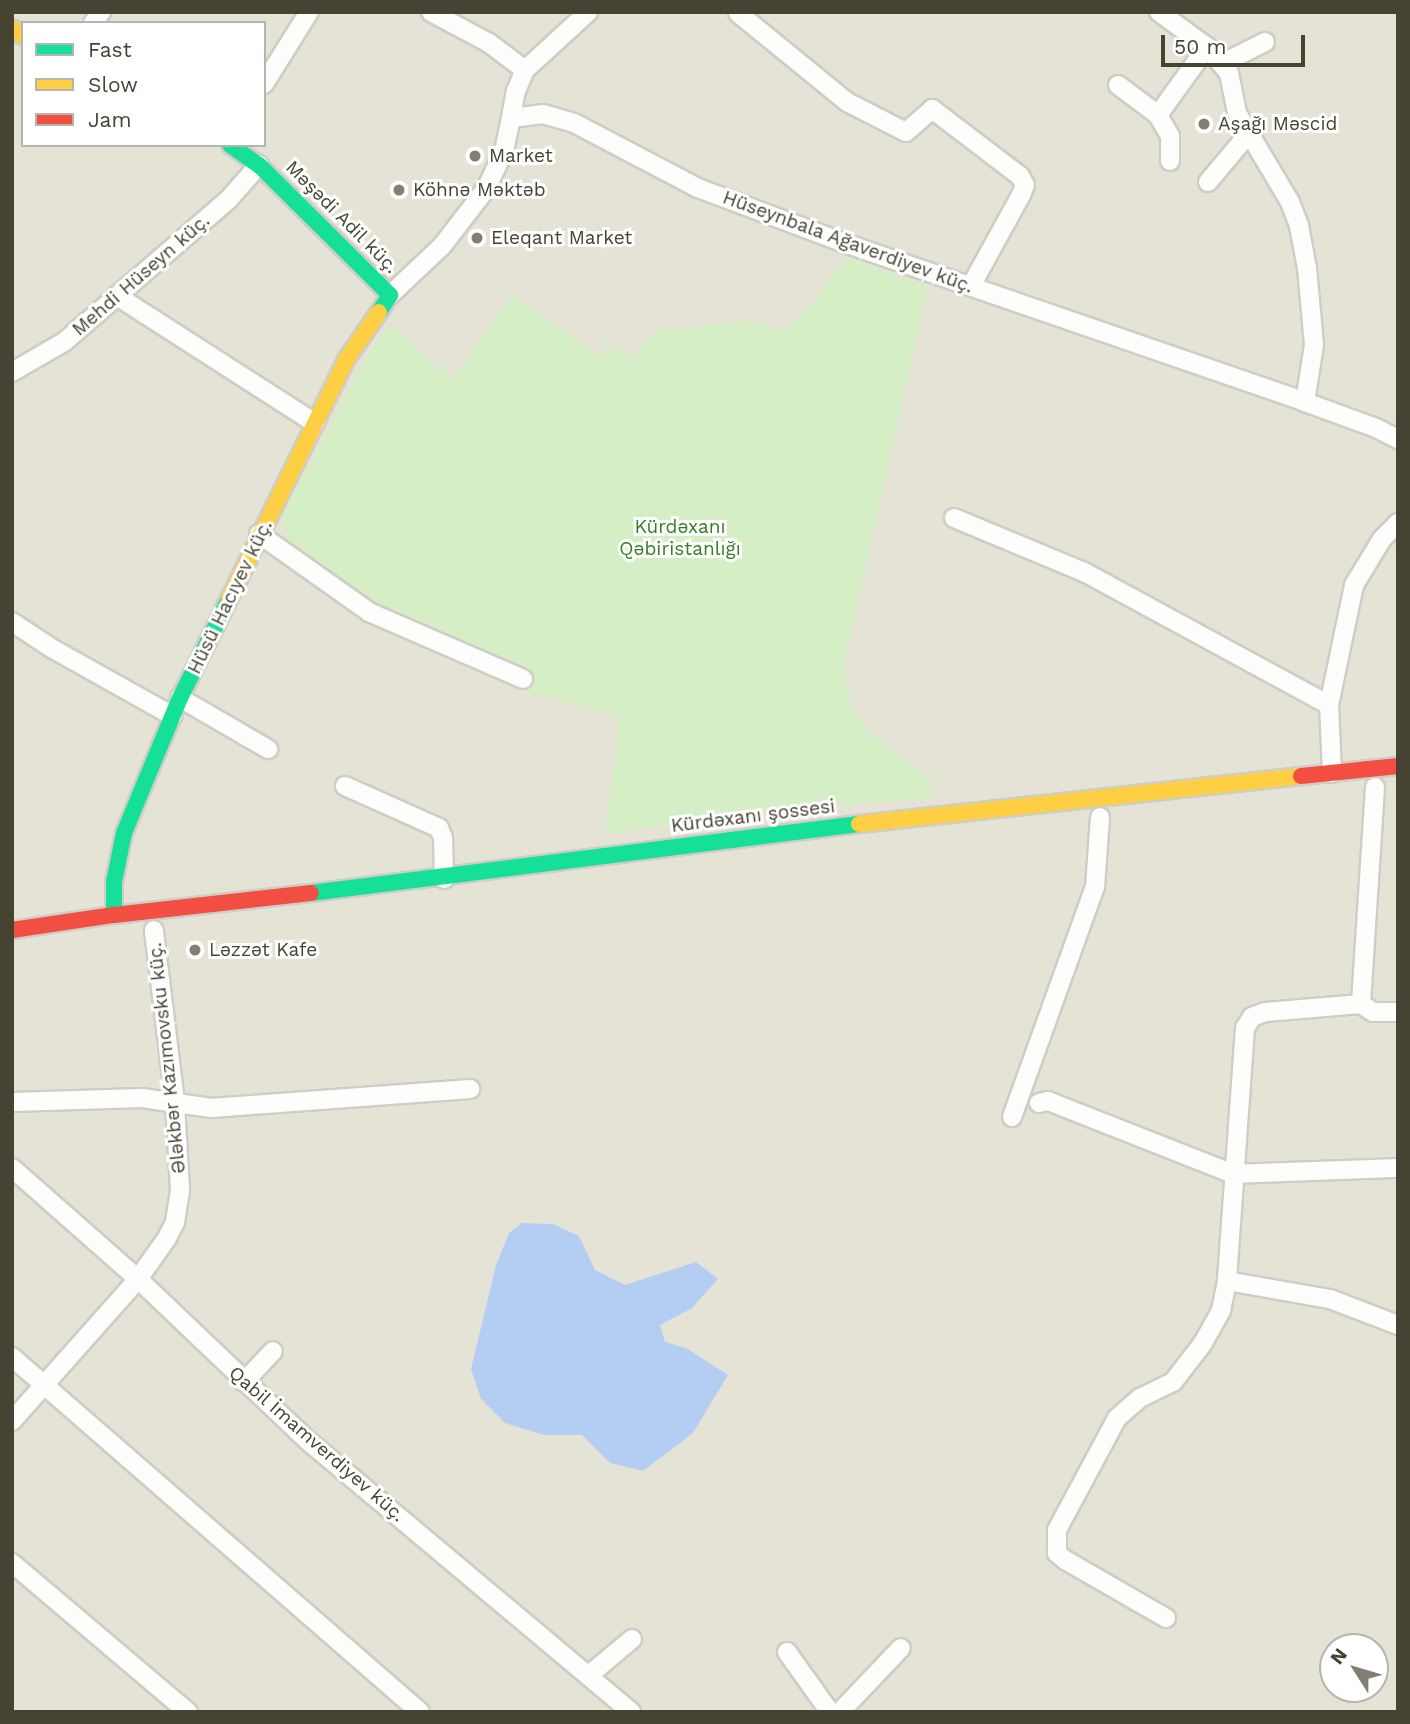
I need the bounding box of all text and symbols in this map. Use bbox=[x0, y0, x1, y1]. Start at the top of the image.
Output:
legend bbox=[21, 21, 266, 147]
scale bar bbox=[1165, 21, 1308, 65]
text: 50 m bbox=[1174, 34, 1226, 59]
text: Fast bbox=[88, 37, 132, 62]
text: Slow bbox=[88, 72, 138, 97]
text: Jam bbox=[88, 107, 131, 132]
place label: Aşağı Məscid bbox=[1218, 113, 1337, 135]
marker: Aşağı Məscid bbox=[1196, 116, 1212, 132]
place label: Market bbox=[489, 145, 553, 167]
marker: Market bbox=[467, 148, 483, 164]
street label: Məşədi Adil küç. bbox=[280, 155, 404, 279]
place label: Köhnə Məktəb bbox=[413, 179, 546, 201]
marker: Köhnə Məktəb bbox=[391, 182, 407, 198]
street label: Hüseynbala Ağaverdiyev küç. bbox=[719, 186, 977, 298]
street label: Mehdi Hüseyn küç. bbox=[68, 209, 214, 341]
place label: Eleqant Market bbox=[491, 227, 632, 249]
marker: Eleqant Market bbox=[469, 230, 485, 246]
street label: Hüsü Hacıyev küç. bbox=[183, 516, 277, 678]
park label: Kürdəxanı Qəbiristanlığı bbox=[619, 516, 741, 560]
street label: Kürdəxanı şossesi bbox=[670, 795, 836, 837]
place label: Ləzzət Kafe bbox=[209, 939, 317, 961]
street label: Ələkbər Kazımovsku küç. bbox=[144, 941, 190, 1175]
marker: Ləzzət Kafe bbox=[187, 942, 203, 958]
street label: Qabil İmamverdiyev küç. bbox=[224, 1361, 410, 1527]
north arrow bbox=[1319, 1633, 1389, 1703]
text: N bbox=[1325, 1644, 1352, 1669]

